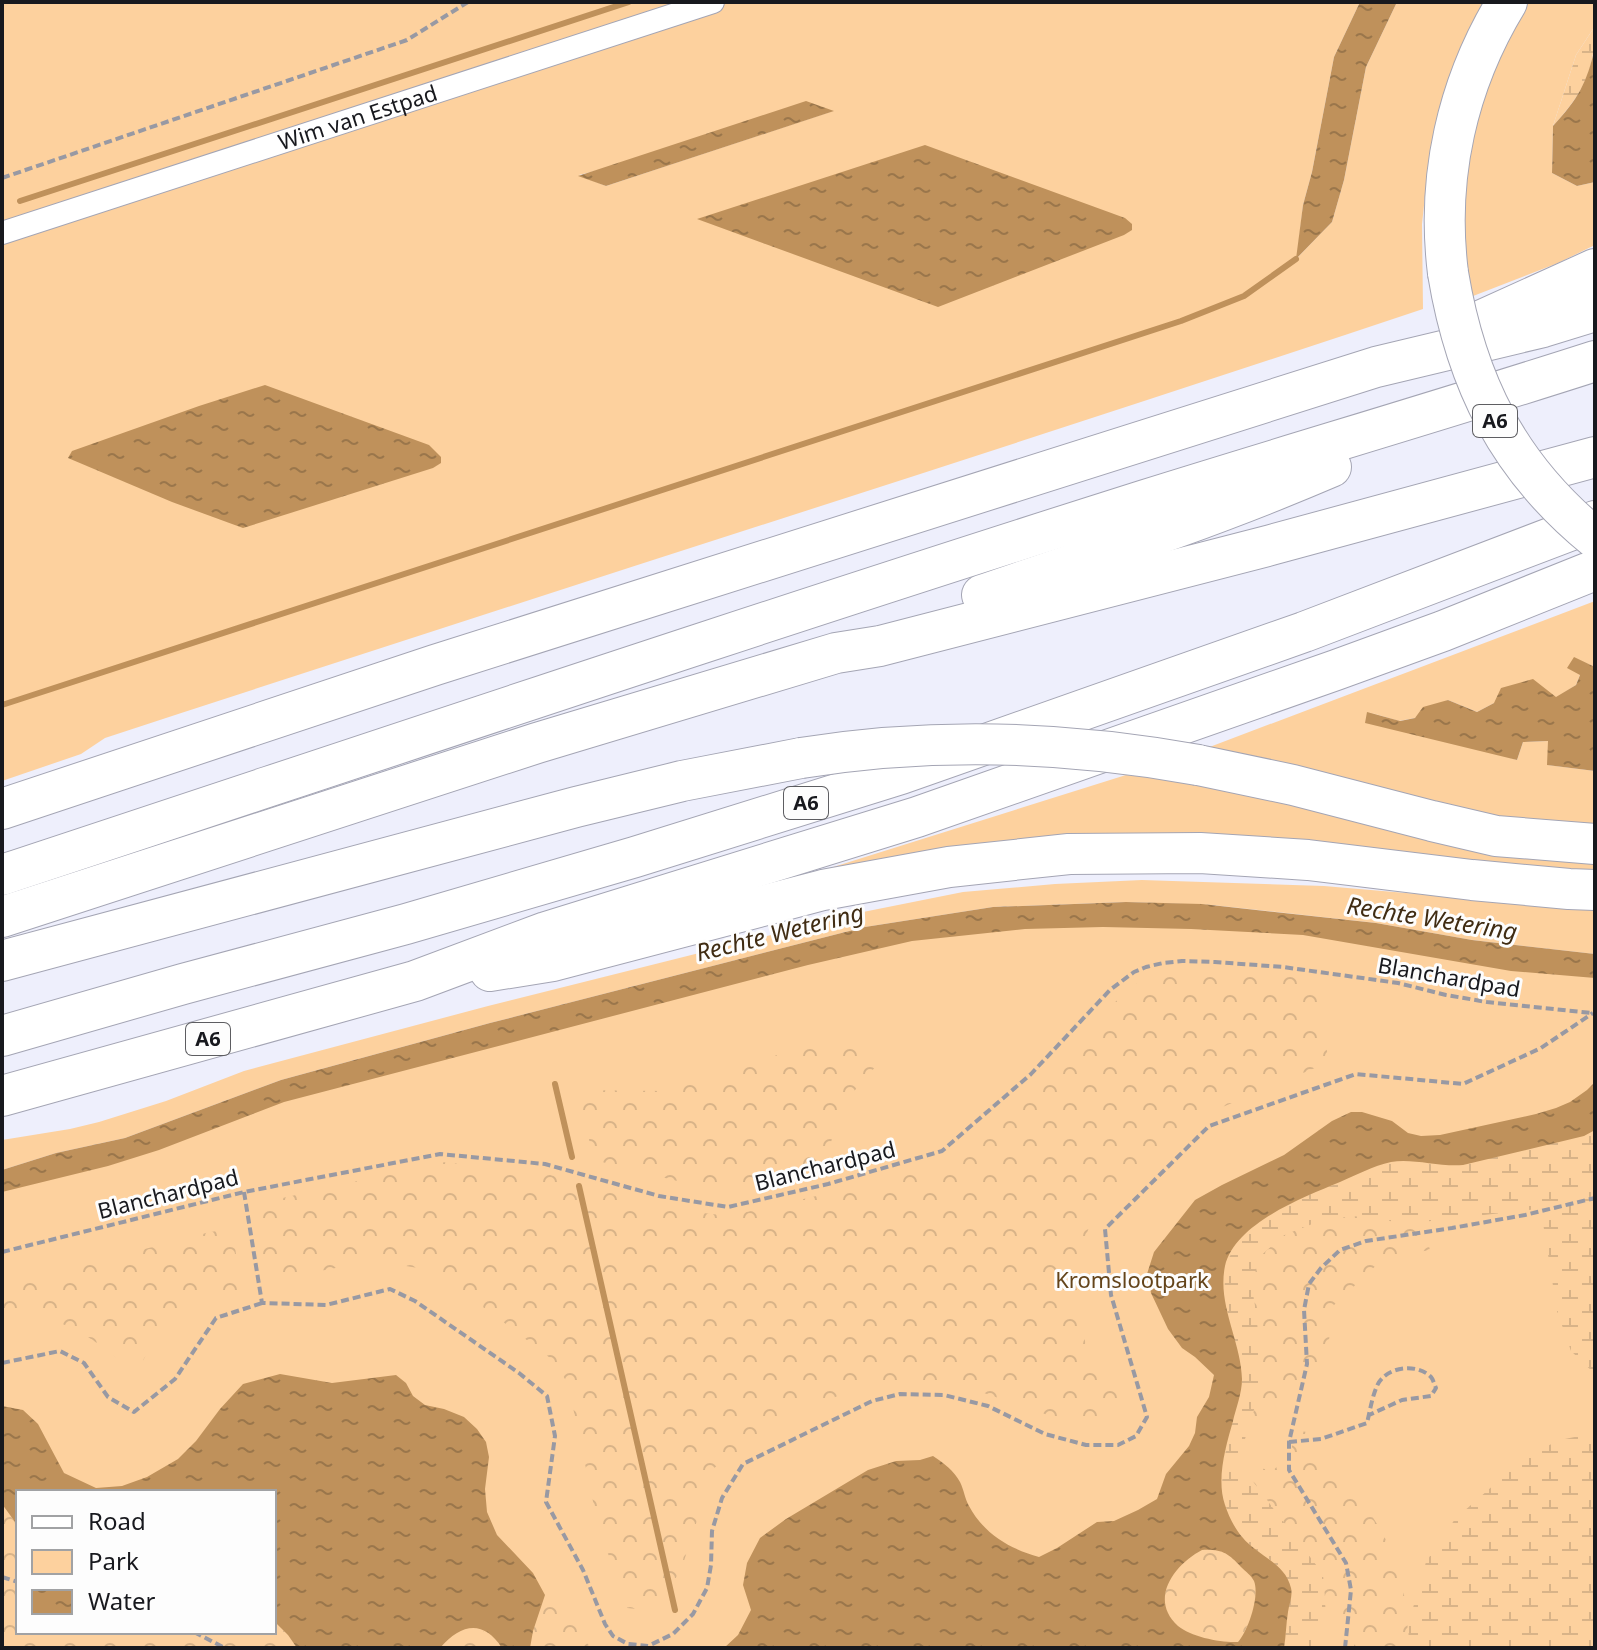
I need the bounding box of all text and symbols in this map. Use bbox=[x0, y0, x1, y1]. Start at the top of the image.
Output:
street label: Wim van Estpad bbox=[274, 77, 441, 156]
road number: A6 bbox=[1473, 405, 1517, 437]
road number: A6 bbox=[784, 787, 828, 819]
water label: Rechte Wetering bbox=[1345, 888, 1520, 947]
water label: Rechte Wetering bbox=[692, 895, 867, 968]
street label: Blanchardpad bbox=[1376, 949, 1523, 1003]
road number: A6 bbox=[186, 1023, 230, 1055]
street label: Blanchardpad bbox=[751, 1133, 898, 1197]
street label: Blanchardpad bbox=[94, 1161, 241, 1225]
park label: Kromslootpark bbox=[1055, 1264, 1209, 1294]
legend bbox=[16, 1490, 276, 1634]
text: Road bbox=[88, 1504, 146, 1537]
text: Park bbox=[88, 1544, 139, 1577]
text: Water bbox=[88, 1584, 156, 1617]

